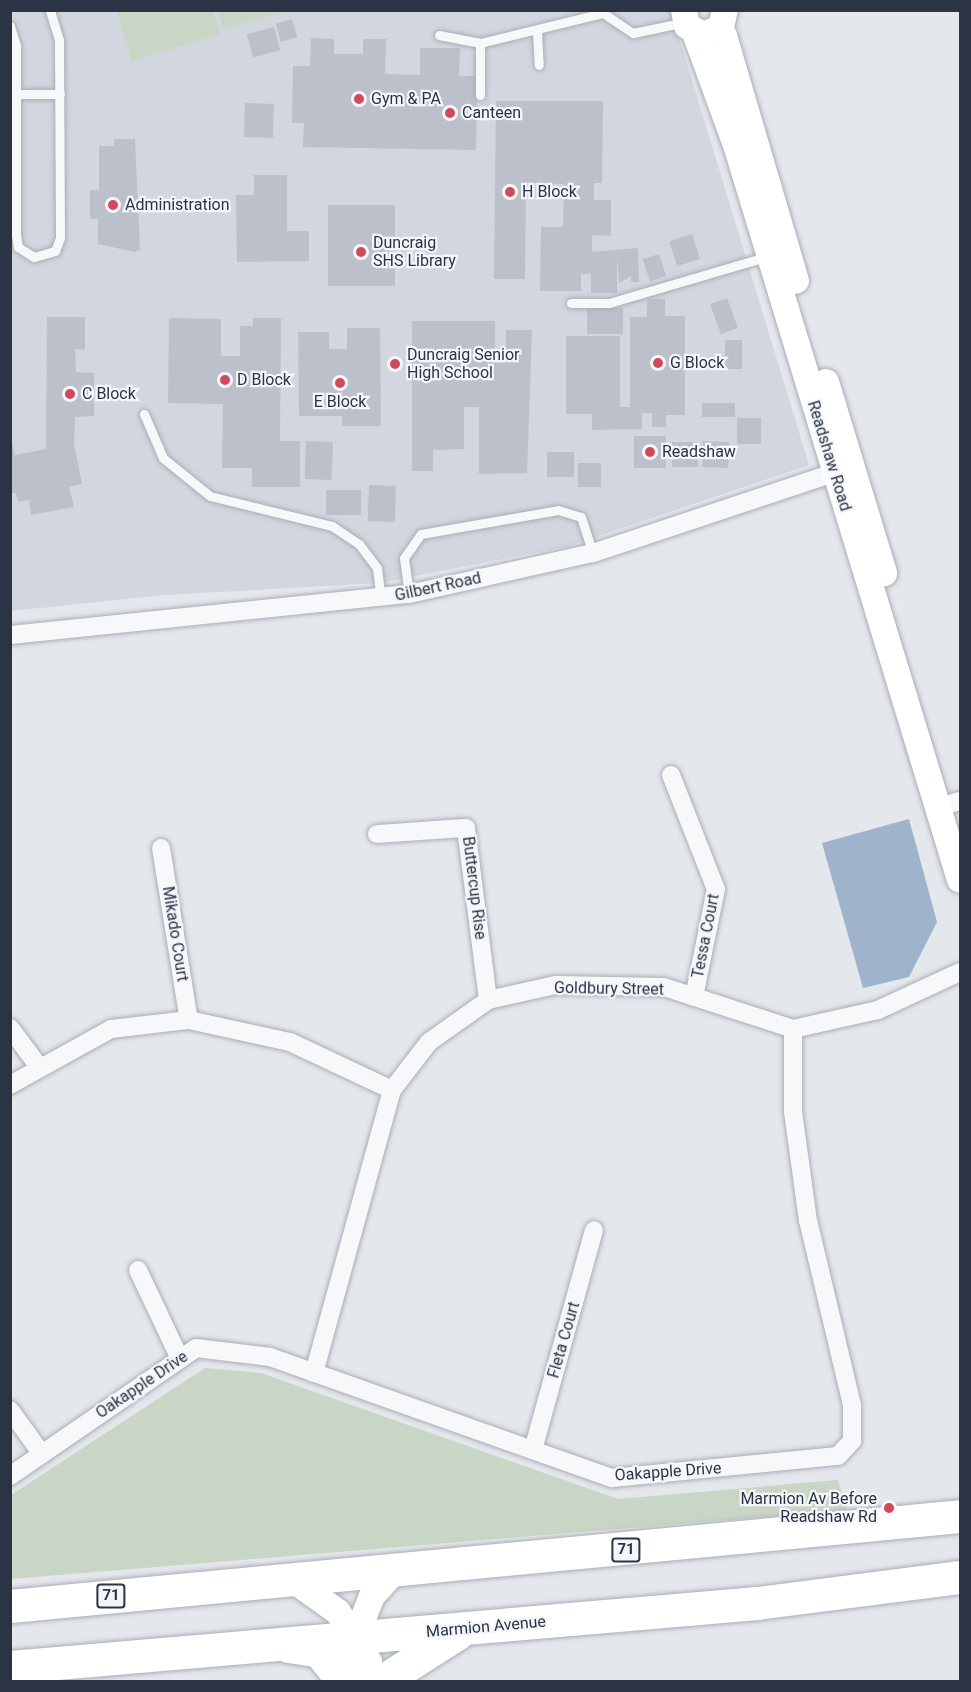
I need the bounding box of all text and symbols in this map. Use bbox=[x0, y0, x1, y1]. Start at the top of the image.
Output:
place label: Gym & PA bbox=[371, 89, 441, 109]
marker: Gym & PA bbox=[352, 92, 366, 106]
place label: Canteen bbox=[462, 103, 521, 123]
marker: Canteen bbox=[443, 106, 457, 120]
place label: H Block bbox=[522, 182, 577, 202]
marker: H Block bbox=[503, 185, 517, 199]
place label: Administration bbox=[125, 195, 230, 215]
marker: Administration bbox=[106, 198, 120, 212]
place label: Duncraig SHS Library bbox=[373, 233, 456, 271]
marker: Duncraig SHS Library bbox=[354, 245, 368, 259]
place label: Duncraig Senior High School bbox=[407, 345, 519, 383]
place label: G Block bbox=[670, 353, 724, 373]
marker: G Block bbox=[651, 356, 665, 370]
marker: Duncraig Senior High School bbox=[388, 357, 402, 371]
place label: D Block bbox=[237, 370, 291, 390]
marker: D Block bbox=[218, 373, 232, 387]
marker: E Block bbox=[333, 376, 347, 390]
place label: C Block bbox=[82, 384, 136, 404]
marker: C Block bbox=[63, 387, 77, 401]
place label: E Block bbox=[314, 392, 366, 412]
street label: Readshaw Road bbox=[803, 398, 855, 514]
place label: Readshaw bbox=[662, 442, 736, 462]
marker: Readshaw bbox=[643, 445, 657, 459]
street label: Gilbert Road bbox=[393, 568, 483, 606]
street label: Buttercup Rise bbox=[458, 835, 490, 941]
street label: Mikado Court bbox=[158, 885, 192, 983]
street label: Tessa Court bbox=[688, 892, 724, 980]
street label: Goldbury Street bbox=[554, 978, 664, 1000]
street label: Fleta Court bbox=[544, 1300, 584, 1380]
street label: Oakapple Drive bbox=[92, 1347, 192, 1423]
street label: Oakapple Drive bbox=[614, 1459, 722, 1485]
place label: Marmion Av Before Readshaw Rd bbox=[740, 1489, 877, 1527]
marker: Marmion Av Before Readshaw Rd bbox=[882, 1501, 896, 1515]
road number: 71 bbox=[611, 1538, 641, 1562]
road number: 71 bbox=[96, 1584, 126, 1608]
street label: Marmion Avenue bbox=[425, 1612, 547, 1642]

